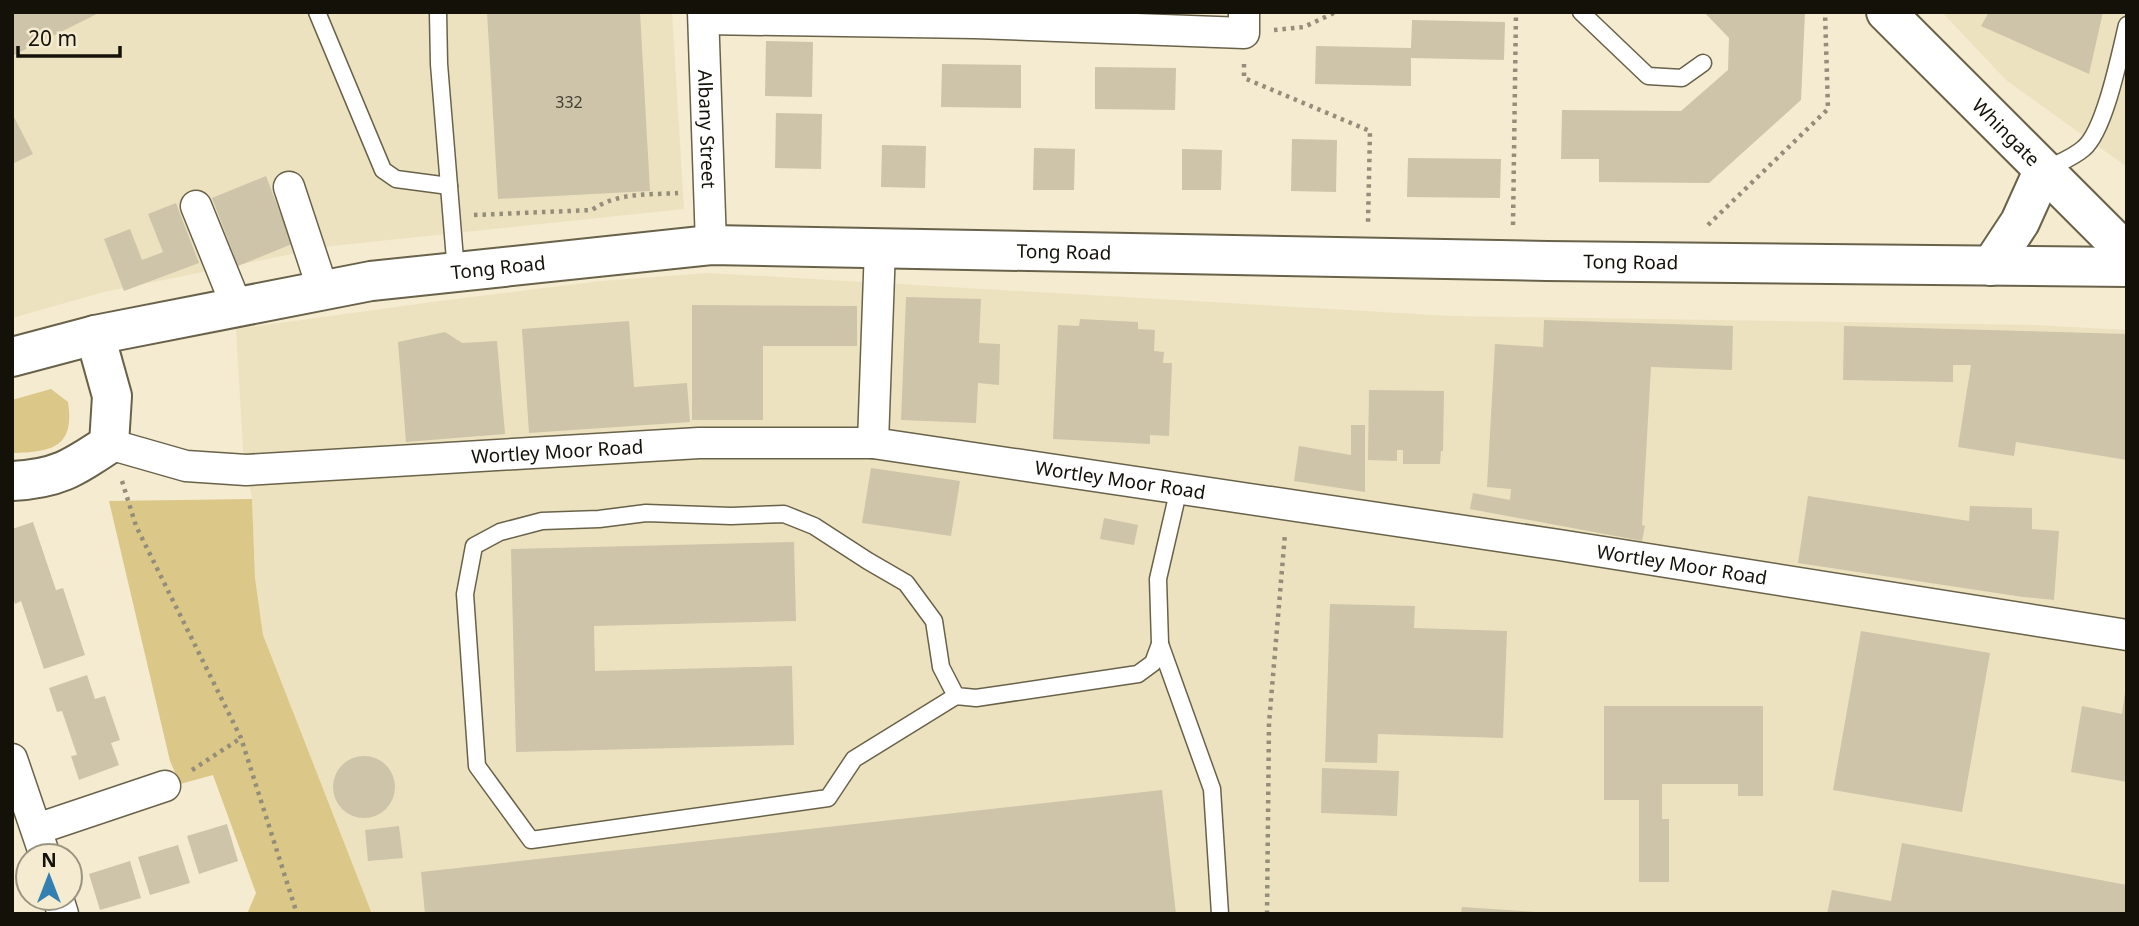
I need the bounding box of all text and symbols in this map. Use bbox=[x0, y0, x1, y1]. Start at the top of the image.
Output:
scale bar bbox=[18, 14, 119, 58]
text: 20 m bbox=[28, 24, 77, 52]
street label: Albany Street bbox=[692, 69, 722, 189]
house number: 332 bbox=[555, 91, 583, 113]
street label: Whingate bbox=[1967, 93, 2046, 172]
street label: Tong Road bbox=[1016, 238, 1112, 266]
street label: Tong Road bbox=[1583, 248, 1678, 275]
street label: Tong Road bbox=[450, 250, 547, 285]
street label: Wortley Moor Road bbox=[471, 433, 644, 470]
street label: Wortley Moor Road bbox=[1033, 454, 1207, 505]
street label: Wortley Moor Road bbox=[1595, 538, 1769, 591]
north arrow bbox=[14, 842, 84, 912]
text: N bbox=[41, 847, 57, 873]

